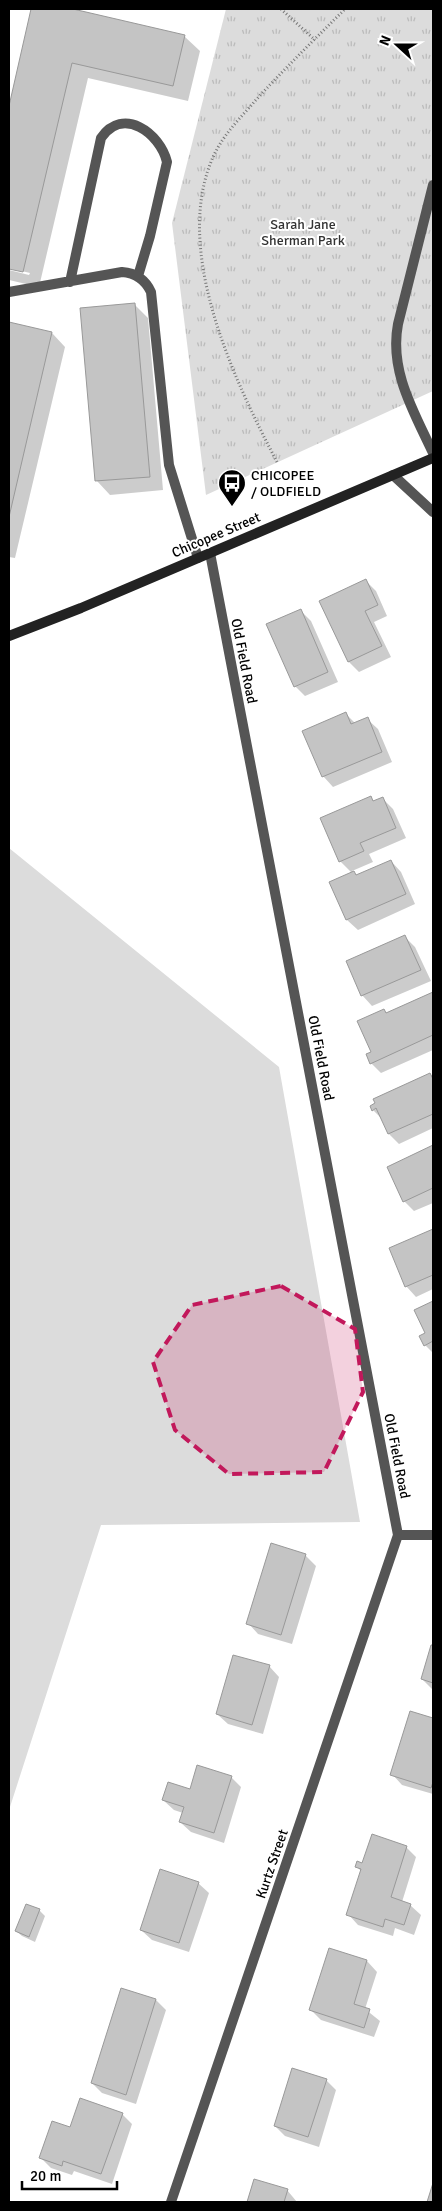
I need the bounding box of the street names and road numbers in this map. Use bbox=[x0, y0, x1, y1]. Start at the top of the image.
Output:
street label: Chicopee Street bbox=[169, 509, 263, 561]
street label: Old Field Road bbox=[227, 617, 261, 705]
street label: Old Field Road bbox=[304, 1014, 338, 1102]
street label: Old Field Road bbox=[380, 1412, 414, 1500]
street label: Kurtz Street bbox=[252, 1827, 292, 1901]

